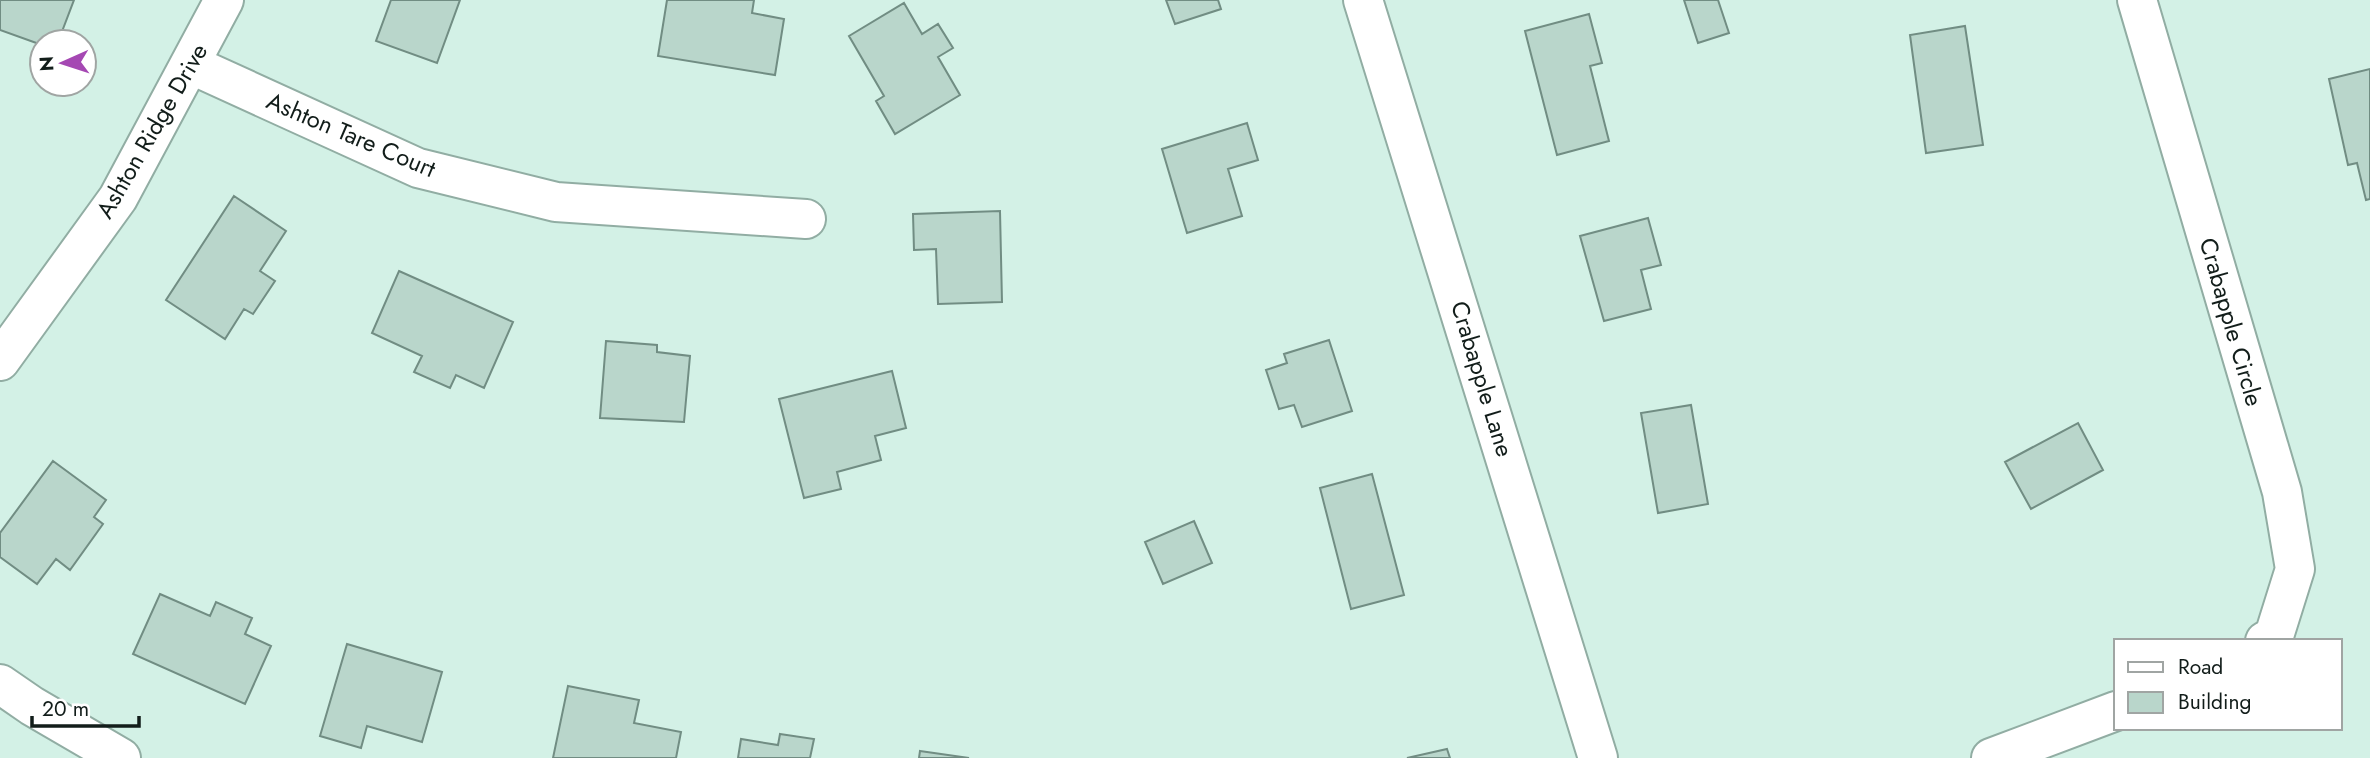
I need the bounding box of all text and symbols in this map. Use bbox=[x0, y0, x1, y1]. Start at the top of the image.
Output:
north arrow bbox=[28, 28, 98, 98]
street label: Ashton Ridge Drive bbox=[87, 37, 216, 225]
text: N bbox=[33, 56, 60, 72]
street label: Ashton Tare Court bbox=[261, 83, 441, 186]
street label: Crabapple Circle bbox=[2191, 234, 2272, 410]
street label: Crabapple Lane bbox=[1442, 297, 1523, 461]
legend bbox=[2114, 639, 2342, 730]
text: Road bbox=[2178, 652, 2223, 682]
scale bar bbox=[32, 684, 138, 728]
text: Building bbox=[2178, 687, 2251, 717]
text: 20 m bbox=[42, 694, 89, 724]

